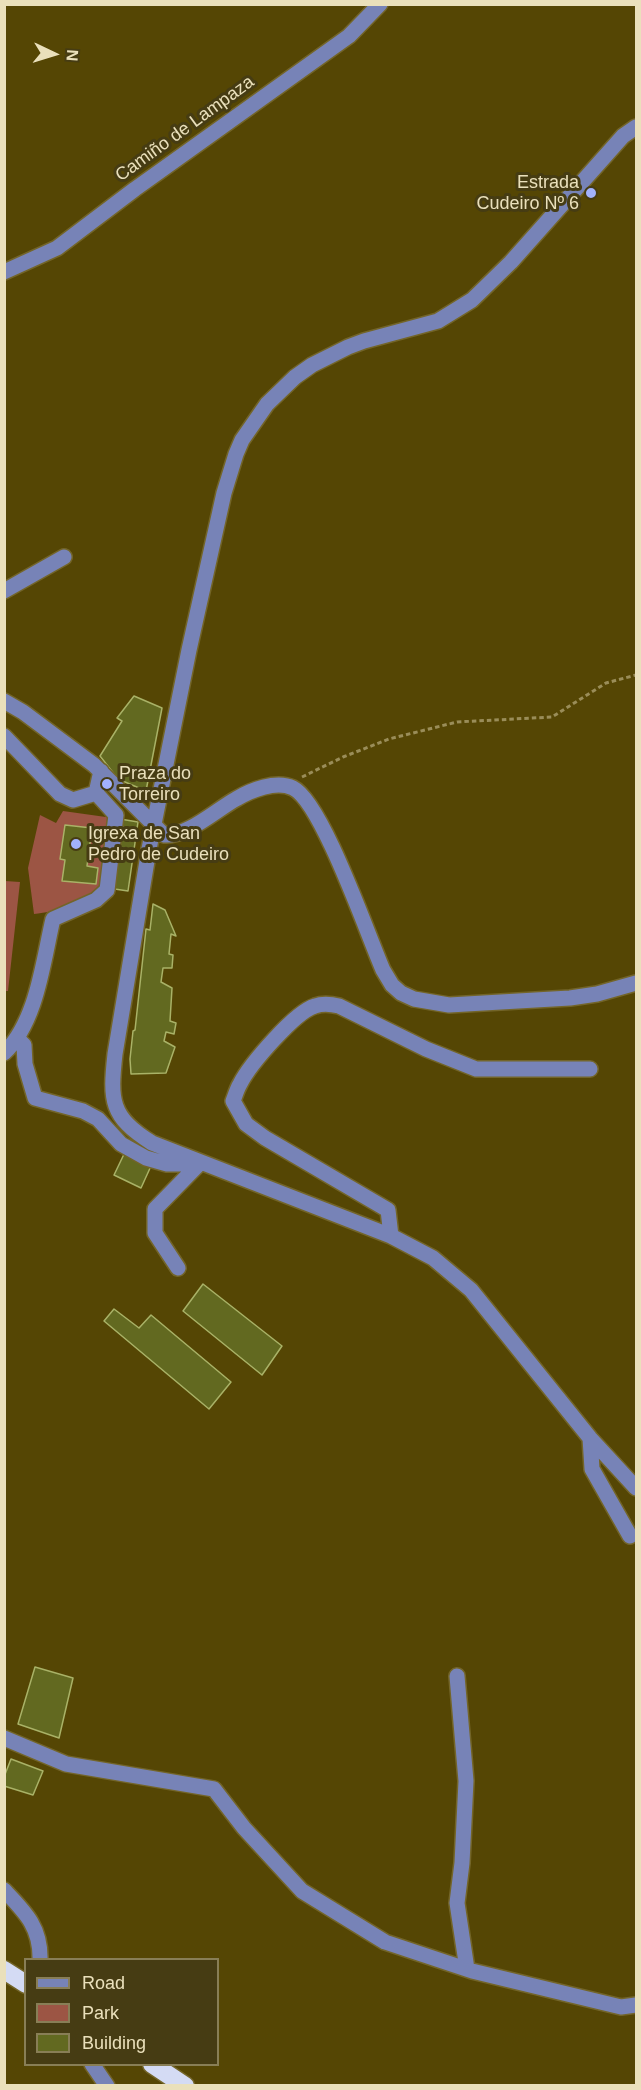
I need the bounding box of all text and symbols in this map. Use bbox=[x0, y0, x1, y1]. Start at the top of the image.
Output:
north arrow bbox=[24, 24, 84, 84]
text: N bbox=[64, 49, 81, 62]
street label: Camiño de Lampaza bbox=[111, 71, 259, 187]
place label: Estrada Cudeiro Nº 6 bbox=[476, 172, 579, 214]
marker: Estrada Cudeiro Nº 6 bbox=[584, 186, 598, 200]
place label: Praza do Torreiro bbox=[119, 763, 191, 806]
marker: Praza do Torreiro bbox=[100, 777, 114, 791]
place label: Igrexa de San Pedro de Cudeiro bbox=[88, 823, 229, 866]
marker: Igrexa de San Pedro de Cudeiro bbox=[69, 837, 83, 851]
legend bbox=[24, 1958, 219, 2066]
text: Road bbox=[82, 1973, 125, 1993]
text: Park bbox=[82, 2003, 119, 2023]
text: Building bbox=[82, 2033, 146, 2053]

